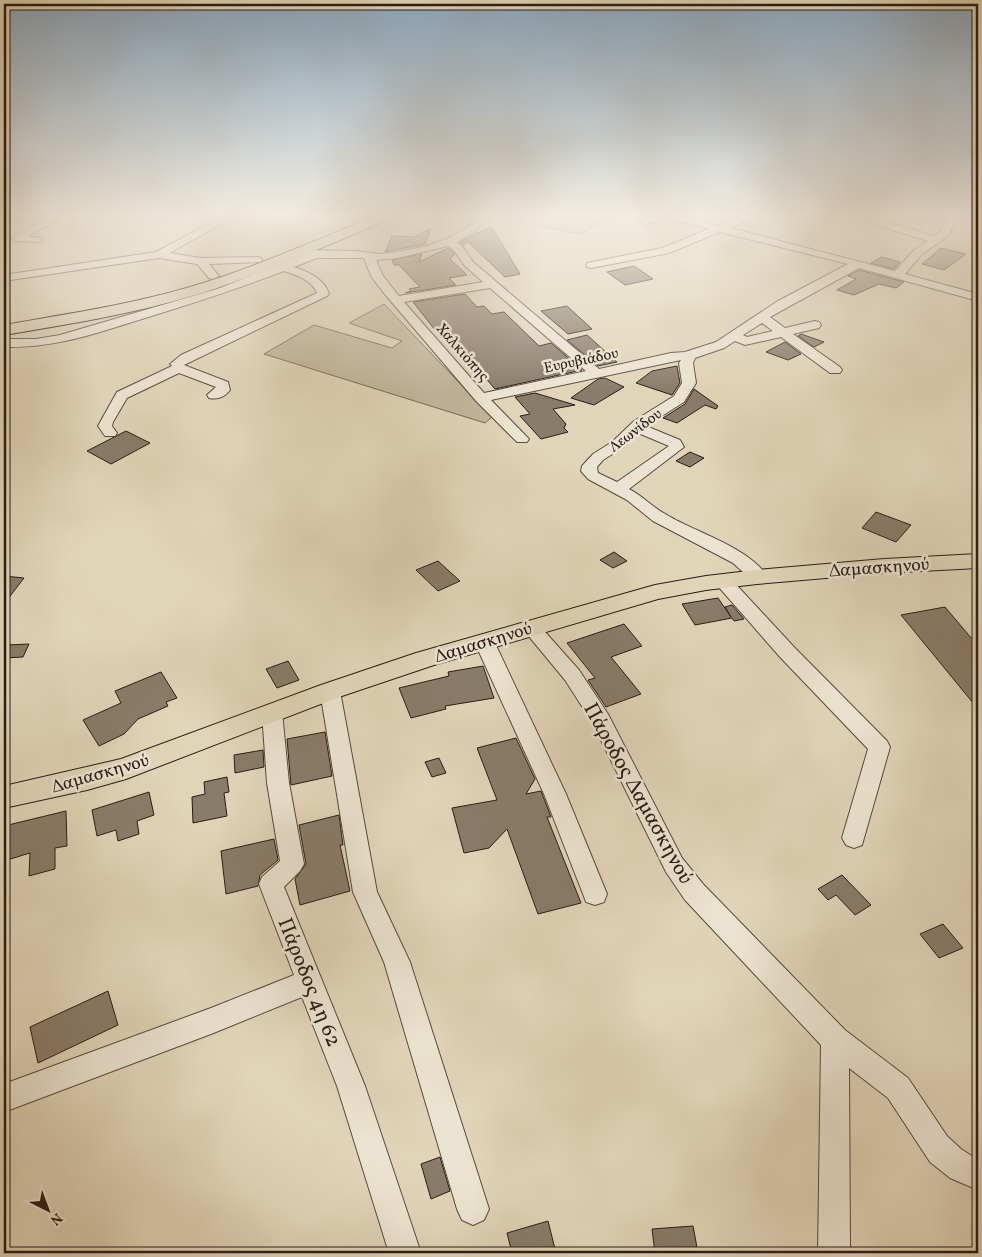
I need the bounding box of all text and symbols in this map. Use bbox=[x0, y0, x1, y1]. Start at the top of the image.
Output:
street label: Χαλκιόπης bbox=[431, 319, 493, 387]
street label: Ευρυβιάδου bbox=[542, 343, 620, 380]
street label: Λεωνίδου bbox=[605, 404, 667, 458]
street label: Δαμασκηνού bbox=[828, 553, 930, 584]
street label: Δαμασκηνού bbox=[432, 617, 535, 670]
street label: Πάροδος Δαμασκηνού bbox=[576, 698, 700, 890]
street label: Δαμασκηνού bbox=[49, 749, 152, 800]
street label: Πάροδος 4η 62 bbox=[270, 914, 348, 1051]
north arrow bbox=[22, 1184, 72, 1234]
text: N bbox=[46, 1208, 66, 1229]

